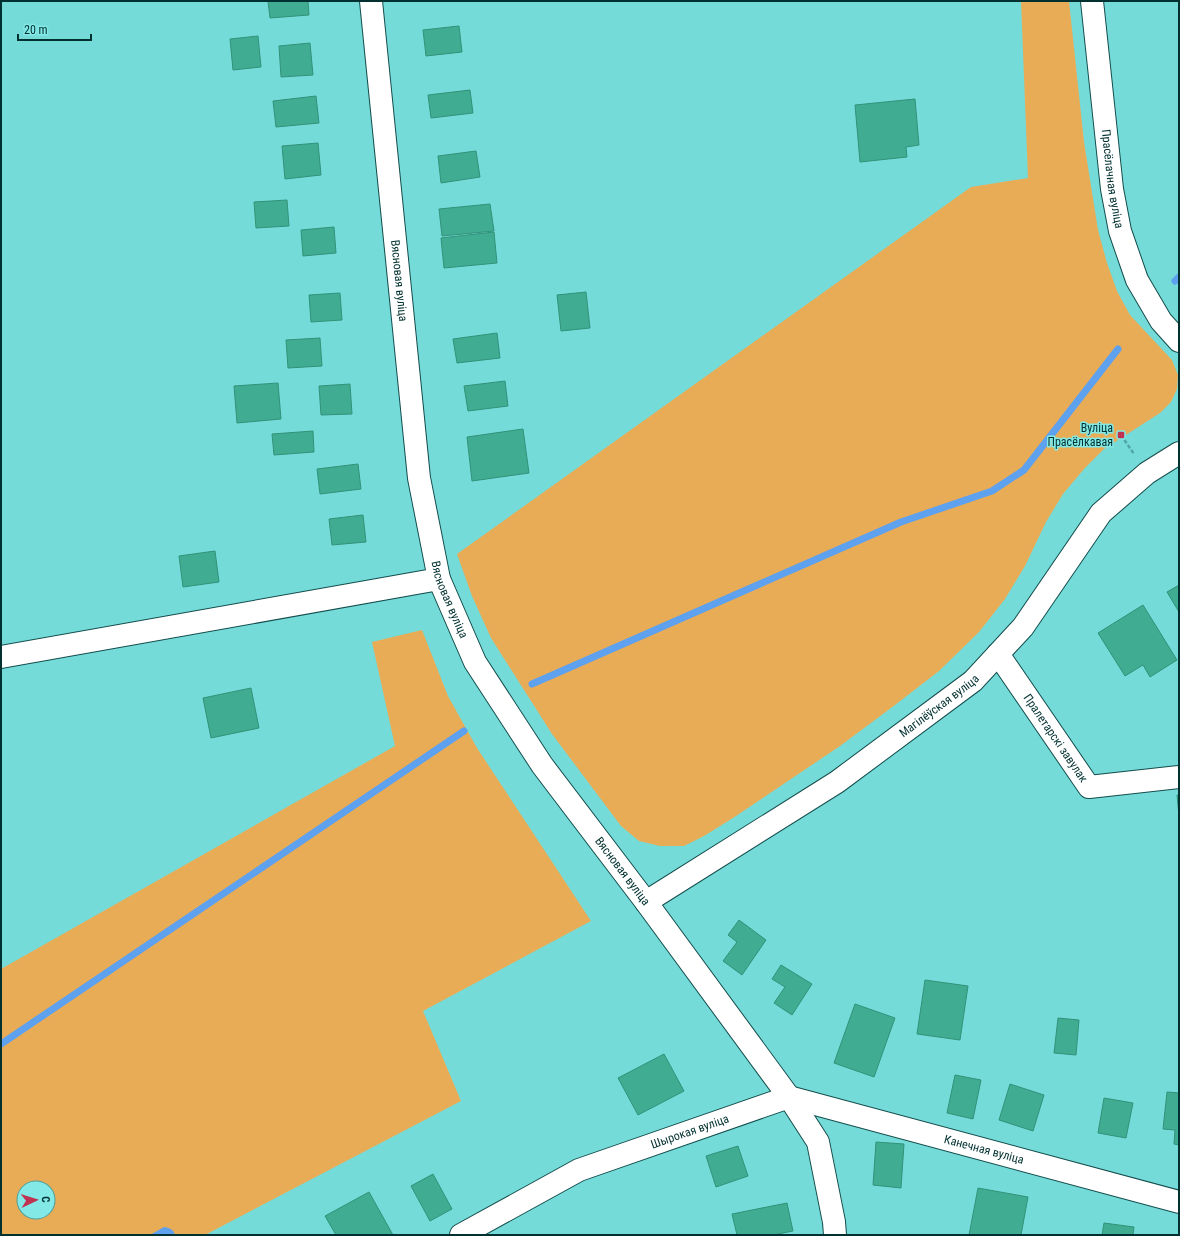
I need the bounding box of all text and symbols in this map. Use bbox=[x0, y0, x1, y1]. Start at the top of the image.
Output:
scale bar bbox=[18, 16, 91, 42]
text: 20 m bbox=[24, 23, 48, 37]
street label: Прасёлачная вуліца bbox=[1099, 129, 1126, 230]
street label: Вясновая вуліца bbox=[388, 239, 410, 322]
place label: Вуліца Прасёлкавая bbox=[1048, 421, 1113, 449]
marker: Вуліца Прасёлкавая bbox=[1116, 430, 1126, 440]
street label: Вясновая вуліца bbox=[429, 560, 471, 640]
street label: Магілёўская вуліца bbox=[897, 672, 982, 740]
street label: Пралетарскі завулак bbox=[1020, 691, 1091, 785]
street label: Вясновая вуліца bbox=[592, 834, 653, 908]
street label: Шырокая вуліца bbox=[649, 1111, 731, 1152]
street label: Канечная вуліца bbox=[943, 1132, 1026, 1167]
north arrow bbox=[16, 1180, 56, 1220]
text: С bbox=[39, 1196, 52, 1203]

